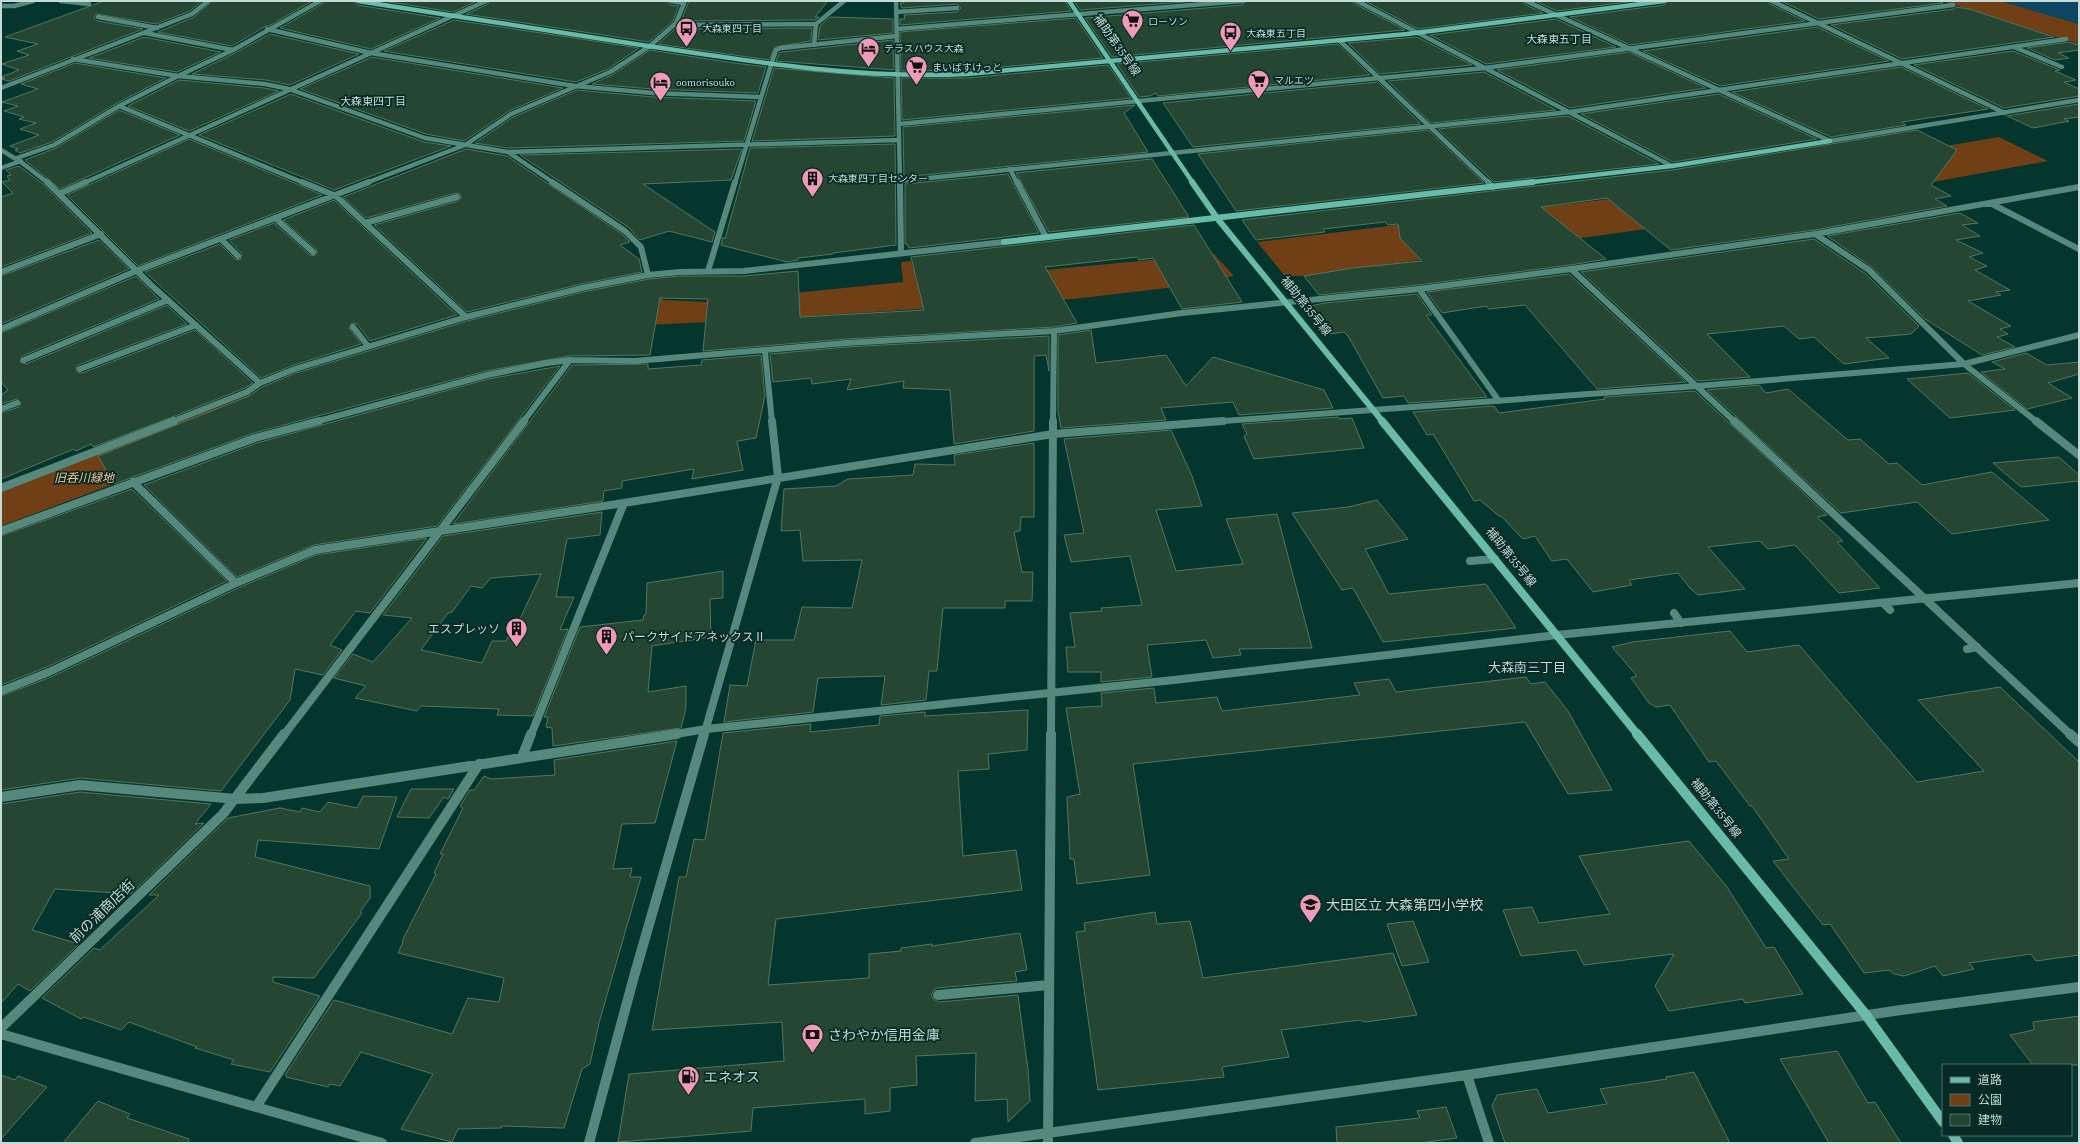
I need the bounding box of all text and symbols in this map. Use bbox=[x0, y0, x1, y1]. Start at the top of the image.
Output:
supermarket icon: ローソン bbox=[1119, 8, 1145, 41]
street label: 補助第35号線 bbox=[1090, 11, 1144, 79]
bus stop icon: 大森東四丁目 bbox=[673, 15, 699, 48]
place label: ローソン bbox=[1148, 15, 1188, 28]
bus stop icon: 大森東五丁目 bbox=[1218, 20, 1244, 53]
place label: 大森東四丁目 bbox=[702, 22, 762, 35]
place label: 大森東五丁目 bbox=[1246, 27, 1306, 40]
district label: 大森東五丁目 bbox=[1526, 32, 1592, 47]
hotel icon: テラスハウス大森 bbox=[855, 35, 881, 68]
place label: テラスハウス大森 bbox=[884, 42, 964, 55]
supermarket icon: まいばすけっと bbox=[904, 54, 930, 87]
place label: まいばすけっと bbox=[932, 61, 1002, 74]
supermarket icon: マルエツ bbox=[1245, 67, 1271, 100]
hotel icon: oomorisouko bbox=[647, 69, 673, 102]
place label: マルエツ bbox=[1274, 74, 1314, 87]
place label: oomorisouko bbox=[676, 76, 736, 89]
district label: 大森東四丁目 bbox=[340, 94, 406, 109]
building icon: 大森東四丁目センター bbox=[800, 165, 826, 198]
place label: 大森東四丁目センター bbox=[828, 172, 928, 185]
street label: 補助第35号線 bbox=[1277, 273, 1335, 339]
park label: 旧呑川緑地 bbox=[54, 470, 116, 486]
street label: 補助第35号線 bbox=[1482, 524, 1540, 590]
building icon: エスプレッソ bbox=[503, 616, 529, 649]
place label: エスプレッソ bbox=[428, 621, 500, 637]
building icon: パークサイドアネックスⅡ bbox=[593, 624, 619, 657]
place label: パークサイドアネックスⅡ bbox=[622, 629, 766, 645]
district label: 大森南三丁目 bbox=[1488, 659, 1566, 676]
street label: 補助第35号線 bbox=[1687, 775, 1745, 841]
street label: 前の浦商店街 bbox=[65, 875, 139, 947]
school or university icon: 大田区立 大森第四小学校 bbox=[1297, 892, 1323, 925]
place label: 大田区立 大森第四小学校 bbox=[1326, 895, 1483, 915]
bank icon: さわやか信用金庫 bbox=[800, 1022, 826, 1055]
place label: さわやか信用金庫 bbox=[828, 1025, 940, 1045]
fuel station icon: エネオス bbox=[676, 1064, 702, 1097]
legend bbox=[1942, 1064, 2072, 1136]
place label: エネオス bbox=[704, 1067, 760, 1087]
text: 道路 bbox=[1978, 1072, 2002, 1088]
text: 公園 bbox=[1978, 1092, 2002, 1108]
text: 建物 bbox=[1978, 1112, 2002, 1128]

